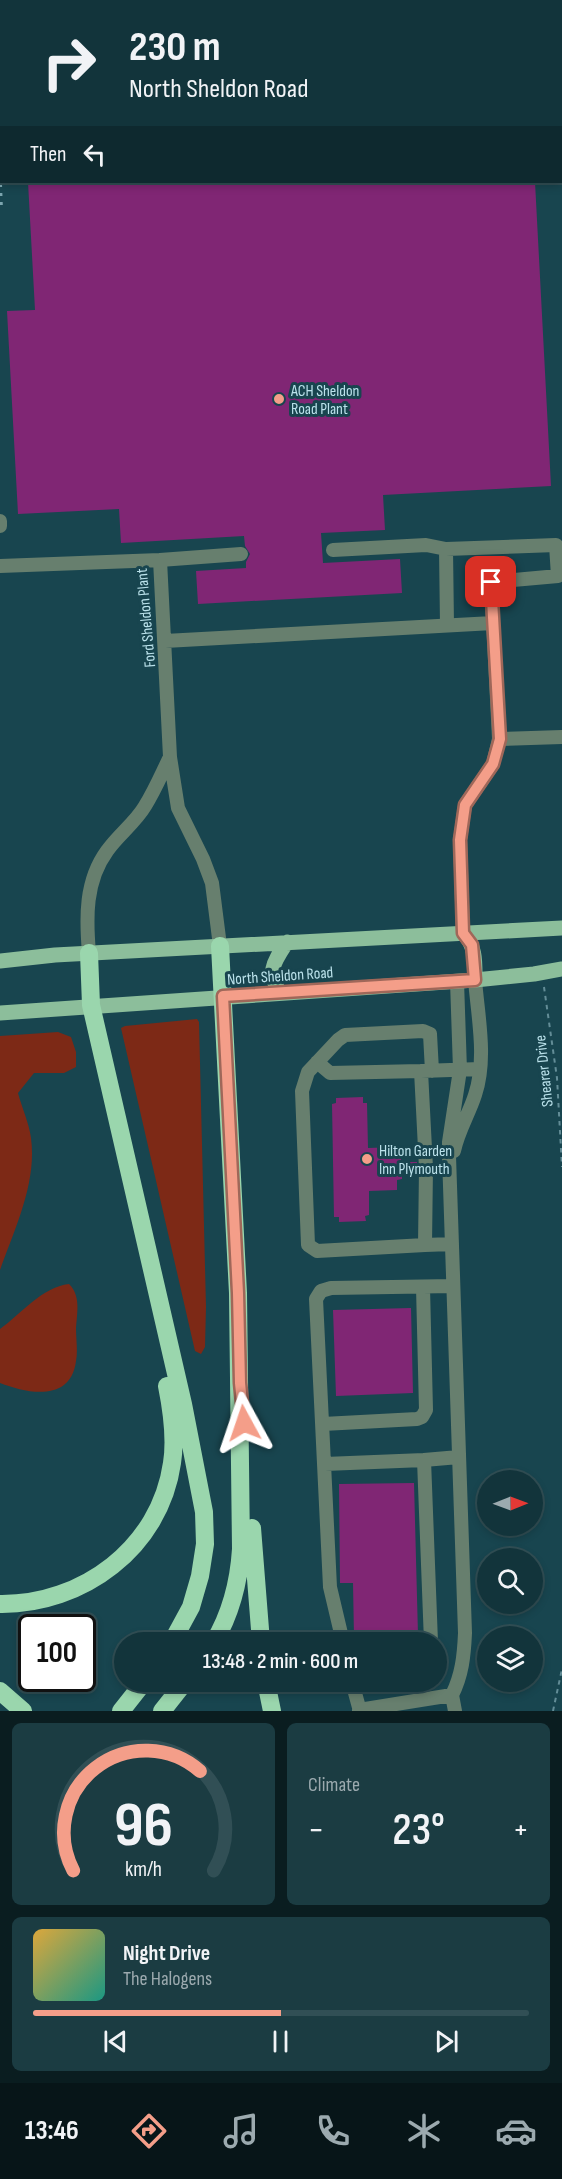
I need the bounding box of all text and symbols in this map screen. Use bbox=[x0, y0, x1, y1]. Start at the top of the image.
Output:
text: 230 m bbox=[129, 22, 221, 73]
icon: right bbox=[30, 24, 108, 102]
text: North Sheldon Road bbox=[129, 73, 308, 105]
icon: left bbox=[78, 138, 111, 171]
text: Then bbox=[30, 141, 66, 168]
place label: ACH Sheldon Road Plant bbox=[290, 382, 359, 419]
marker: ACH Sheldon Road Plant bbox=[272, 392, 286, 406]
pin bbox=[465, 556, 516, 607]
icon: arrive bbox=[474, 565, 507, 598]
street label: Ford Sheldon Plant bbox=[133, 567, 160, 668]
street label: North Sheldon Road bbox=[226, 963, 334, 990]
street label: Shearer Drive bbox=[531, 1034, 558, 1108]
place label: Hilton Garden Inn Plymouth bbox=[379, 1142, 452, 1179]
marker: Hilton Garden Inn Plymouth bbox=[360, 1152, 374, 1166]
position arrow bbox=[212, 1391, 276, 1455]
north arrow bbox=[477, 1470, 543, 1536]
map controls bbox=[477, 1470, 543, 1692]
button: search bbox=[477, 1548, 543, 1614]
speed limit sign: 100 bbox=[18, 1614, 96, 1692]
button: layers bbox=[477, 1626, 543, 1692]
text: 13:48 · 2 min · 600 m bbox=[203, 1648, 358, 1675]
text: Climate bbox=[308, 1773, 360, 1797]
text: 96 bbox=[114, 1789, 173, 1864]
text: 23° bbox=[392, 1803, 445, 1858]
text: − bbox=[308, 1810, 324, 1850]
text: + bbox=[513, 1810, 529, 1850]
text: km/h bbox=[125, 1857, 162, 1882]
text: Night Drive bbox=[123, 1940, 210, 1967]
text: The Halogens bbox=[123, 1967, 212, 1991]
icon: previous bbox=[99, 2025, 132, 2058]
icon: pause bbox=[264, 2025, 297, 2058]
icon: next bbox=[430, 2025, 463, 2058]
icon: directions bbox=[128, 2110, 170, 2152]
icon: music bbox=[220, 2110, 262, 2152]
icon: phone bbox=[312, 2110, 354, 2152]
icon: climate bbox=[403, 2110, 445, 2152]
icon: car bbox=[495, 2110, 537, 2152]
text: 13:46 bbox=[25, 2115, 79, 2147]

